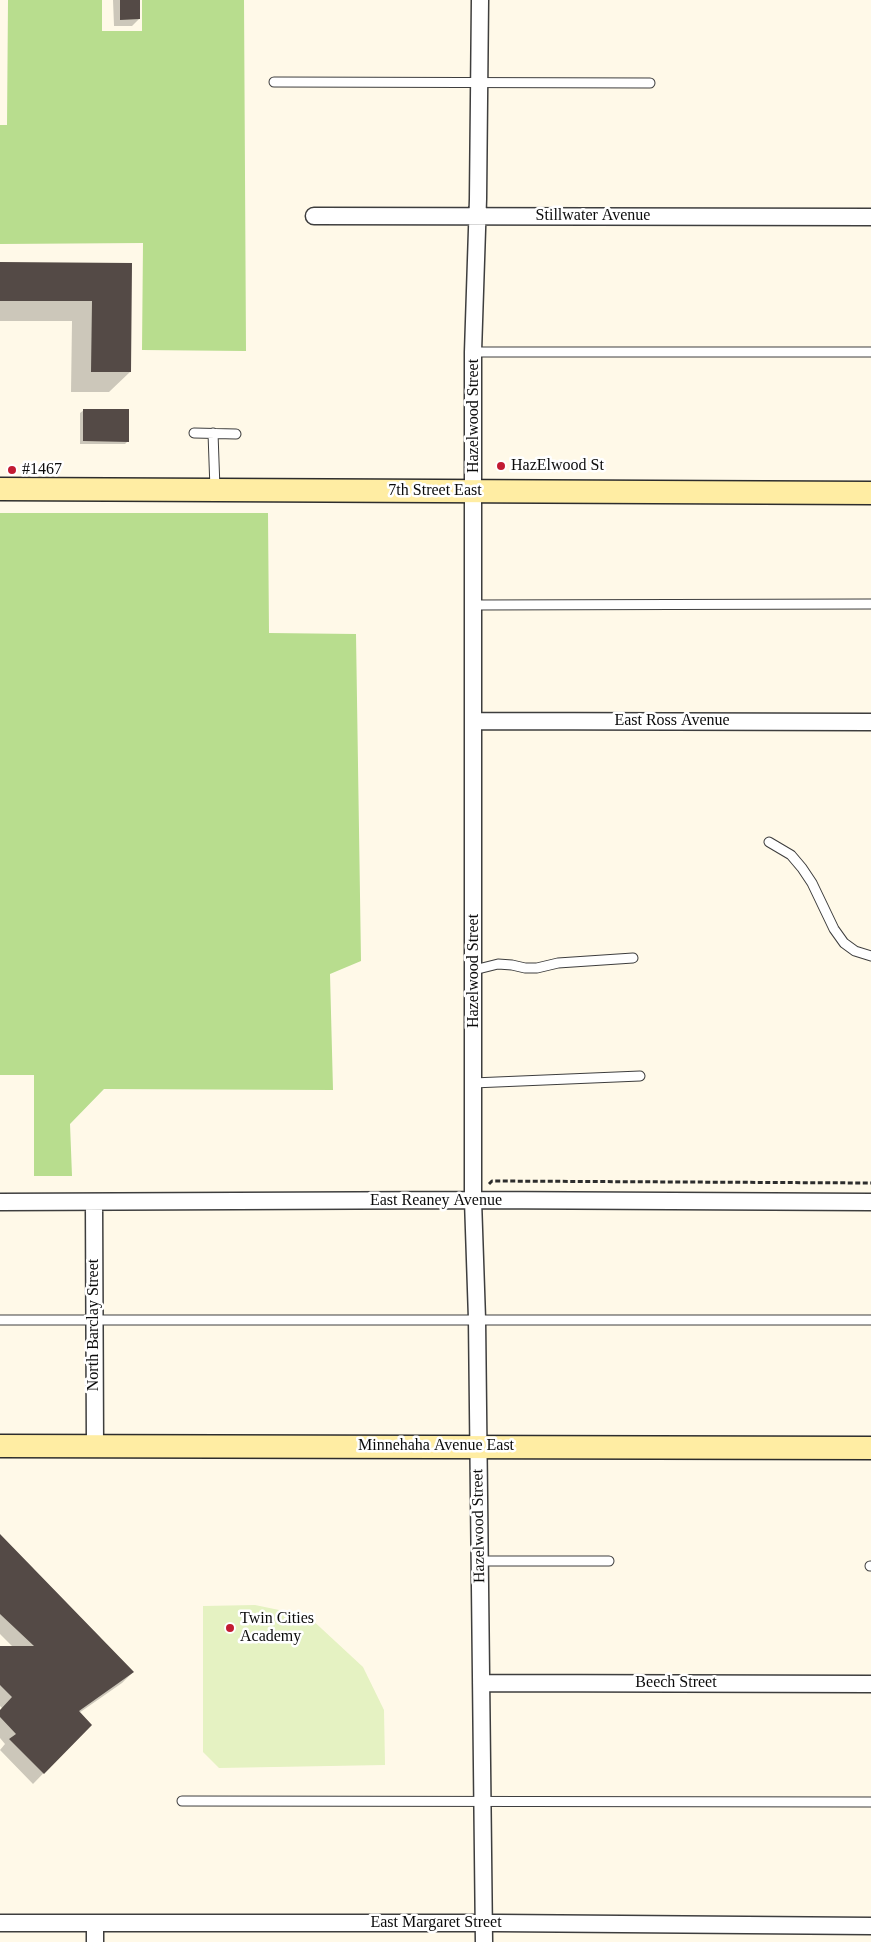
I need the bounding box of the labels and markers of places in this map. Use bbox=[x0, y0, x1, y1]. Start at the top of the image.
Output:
place label: HazElwood St bbox=[511, 456, 604, 476]
place label: #1467 bbox=[22, 460, 62, 480]
marker: HazElwood St bbox=[495, 460, 507, 472]
marker: #1467 bbox=[6, 464, 18, 476]
place label: Twin Cities Academy bbox=[240, 1609, 314, 1647]
marker: Twin Cities Academy bbox=[224, 1622, 236, 1634]

